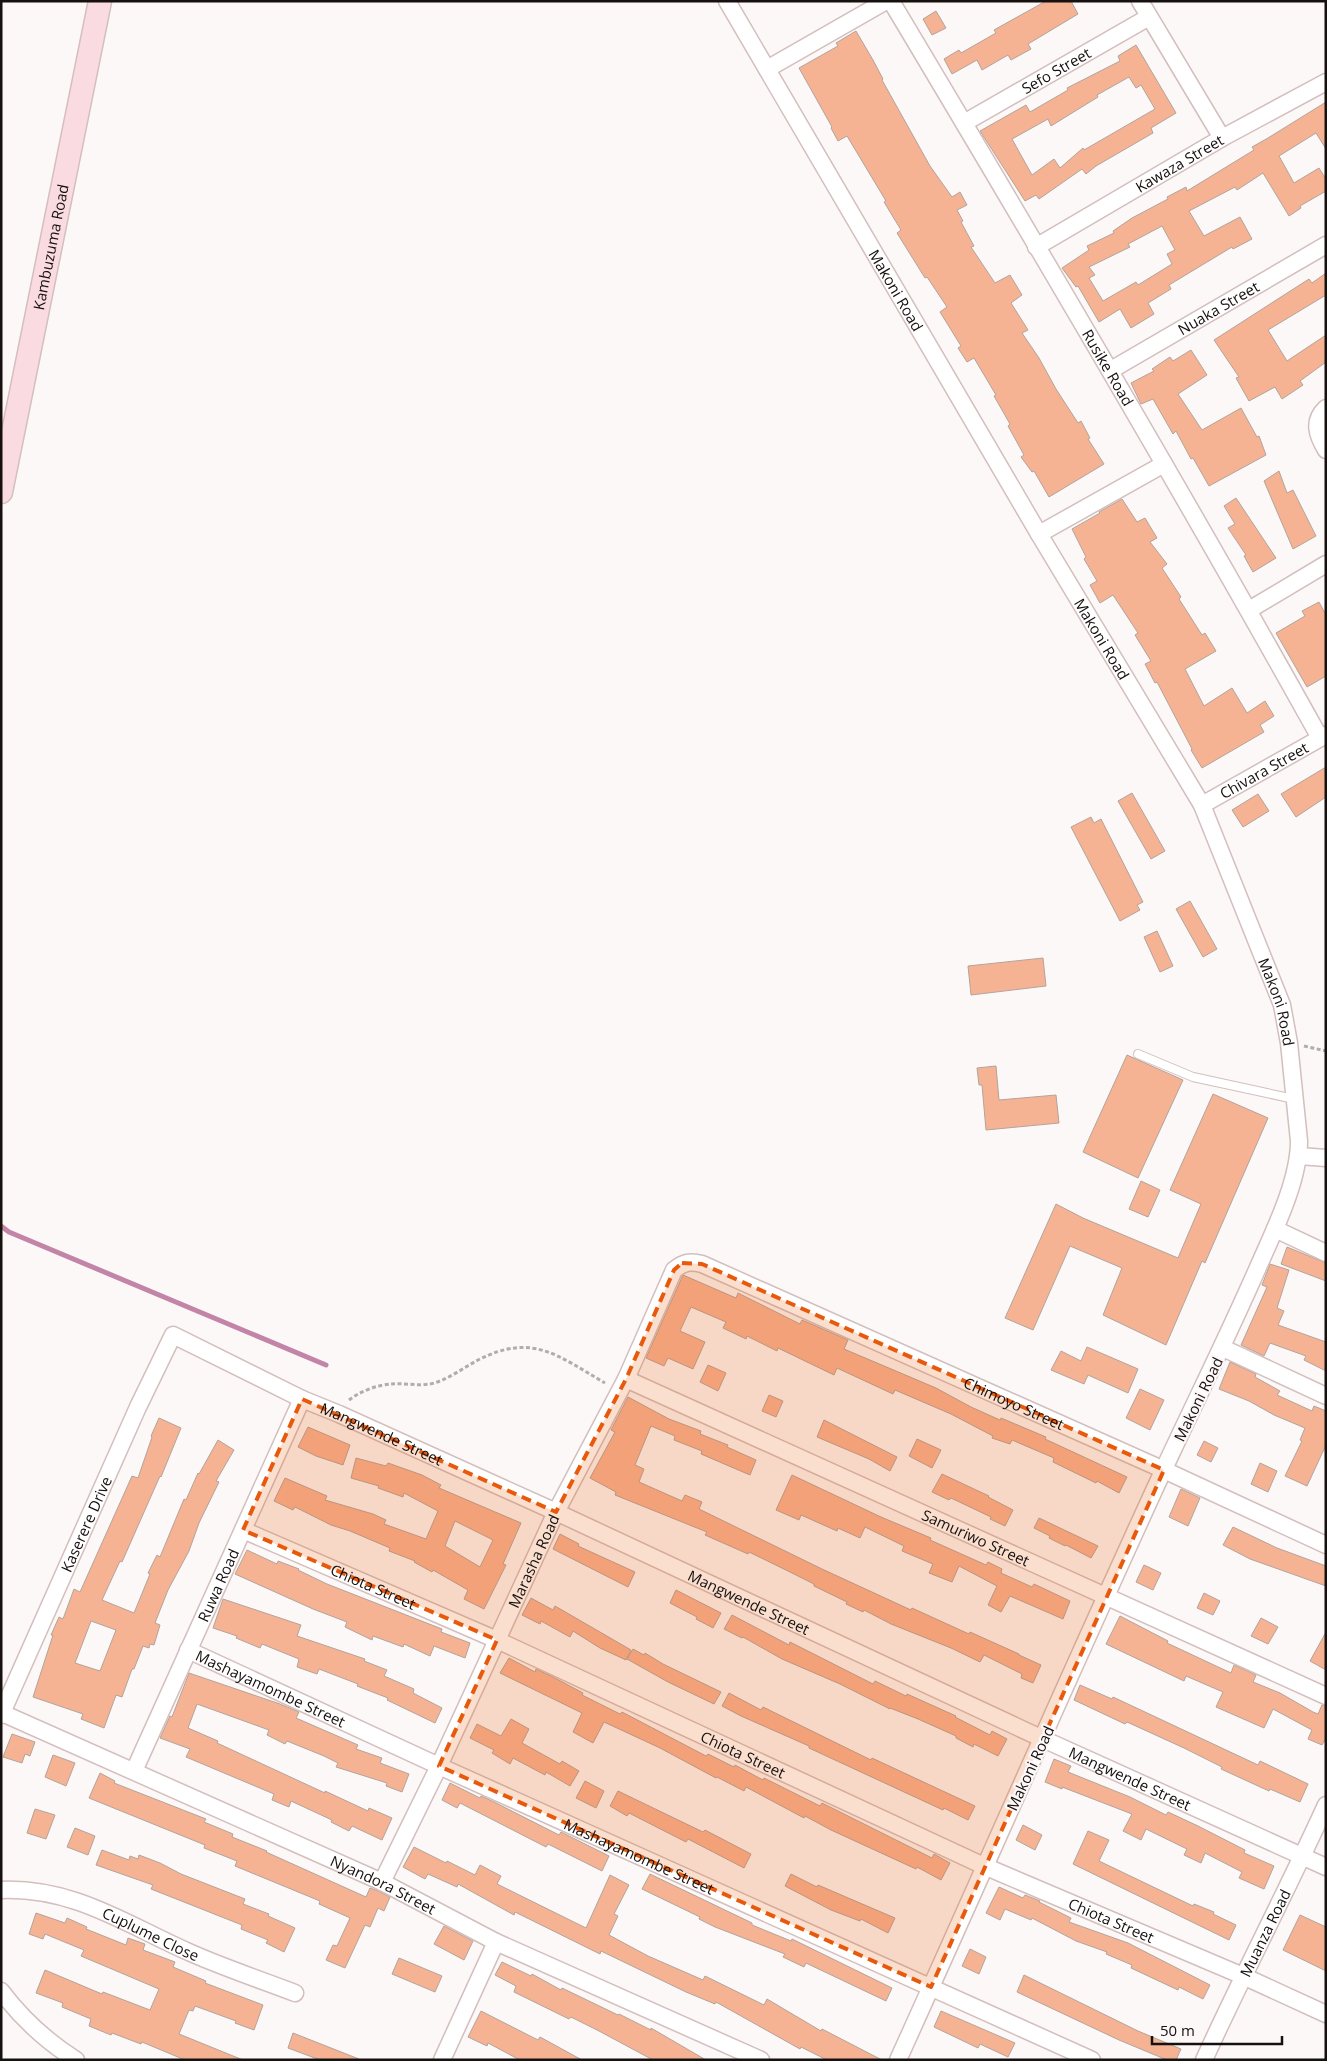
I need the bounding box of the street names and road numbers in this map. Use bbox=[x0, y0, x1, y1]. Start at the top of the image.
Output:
street label: Sefo Street bbox=[1018, 43, 1094, 98]
street label: Kawaza Street bbox=[1132, 129, 1227, 197]
street label: Kambuzuma Road bbox=[28, 182, 73, 312]
street label: Makoni Road bbox=[864, 246, 928, 335]
street label: Nuaka Street bbox=[1174, 276, 1263, 339]
street label: Rusike Road bbox=[1078, 326, 1138, 409]
street label: Makoni Road bbox=[1070, 595, 1134, 683]
street label: Chivara Street bbox=[1216, 737, 1312, 803]
street label: Makoni Road bbox=[1254, 955, 1299, 1048]
street label: Makoni Road bbox=[1169, 1354, 1227, 1444]
street label: Chimoyo Street bbox=[961, 1372, 1067, 1434]
street label: Mangwende Street bbox=[318, 1398, 446, 1470]
street label: Kaserere Drive bbox=[56, 1473, 116, 1575]
street label: Samuriwo Street bbox=[919, 1504, 1033, 1570]
street label: Marasha Road bbox=[503, 1511, 564, 1611]
street label: Ruwa Road bbox=[193, 1545, 243, 1625]
street label: Chiota Street bbox=[328, 1559, 419, 1614]
street label: Mangwende Street bbox=[685, 1565, 813, 1639]
street label: Mashayamombe Street bbox=[193, 1645, 349, 1731]
street label: Makoni Road bbox=[1002, 1722, 1058, 1814]
street label: Chiota Street bbox=[697, 1726, 789, 1782]
street label: Mangwende Street bbox=[1066, 1742, 1194, 1815]
street label: Mashayamombe Street bbox=[561, 1814, 717, 1899]
street label: Nyandora Street bbox=[327, 1850, 439, 1919]
street label: Muanza Road bbox=[1235, 1886, 1295, 1980]
street label: Chiota Street bbox=[1065, 1893, 1157, 1947]
street label: Cuplume Close bbox=[99, 1902, 202, 1965]

